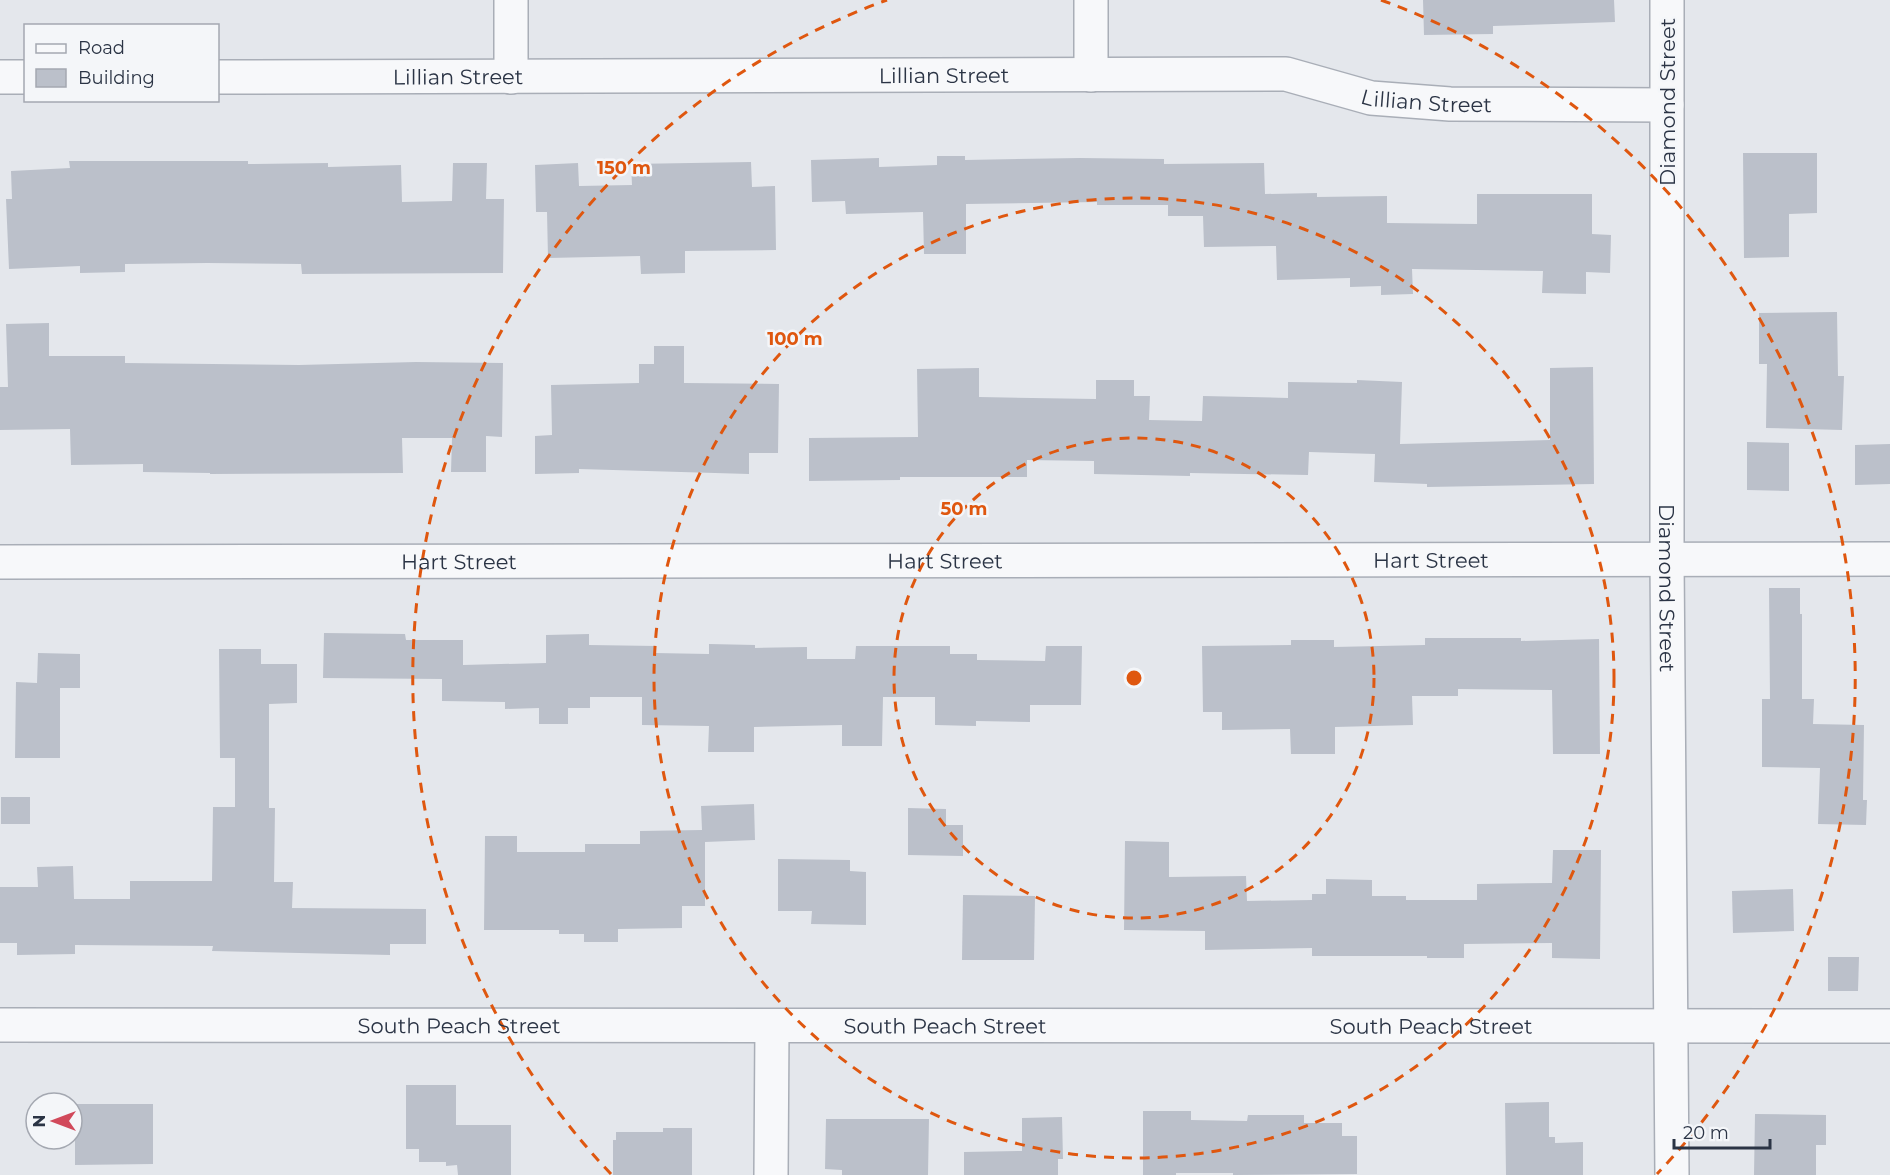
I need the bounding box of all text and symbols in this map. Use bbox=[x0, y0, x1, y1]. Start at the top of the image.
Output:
street label: Diamond Street bbox=[1655, 18, 1680, 186]
legend bbox=[24, 24, 219, 102]
text: Road bbox=[78, 37, 125, 59]
street label: Lillian Street bbox=[879, 62, 1009, 88]
street label: Lillian Street bbox=[393, 64, 523, 89]
text: Building bbox=[78, 67, 155, 89]
street label: Lillian Street bbox=[1358, 83, 1492, 117]
text: 150 m bbox=[597, 157, 651, 179]
text: 100 m bbox=[767, 328, 823, 350]
text: 50 m bbox=[941, 498, 987, 520]
street label: Diamond Street bbox=[1655, 504, 1680, 672]
street label: Hart Street bbox=[1373, 547, 1489, 572]
street label: Hart Street bbox=[887, 548, 1003, 573]
street label: Hart Street bbox=[401, 549, 517, 574]
centre of rings bbox=[1124, 668, 1144, 688]
street label: South Peach Street bbox=[358, 1013, 560, 1038]
street label: South Peach Street bbox=[844, 1013, 1046, 1038]
street label: South Peach Street bbox=[1330, 1013, 1532, 1038]
north arrow bbox=[24, 1091, 84, 1151]
scale bar bbox=[1674, 1112, 1770, 1150]
text: N bbox=[30, 1115, 49, 1127]
text: 20 m bbox=[1683, 1122, 1729, 1144]

